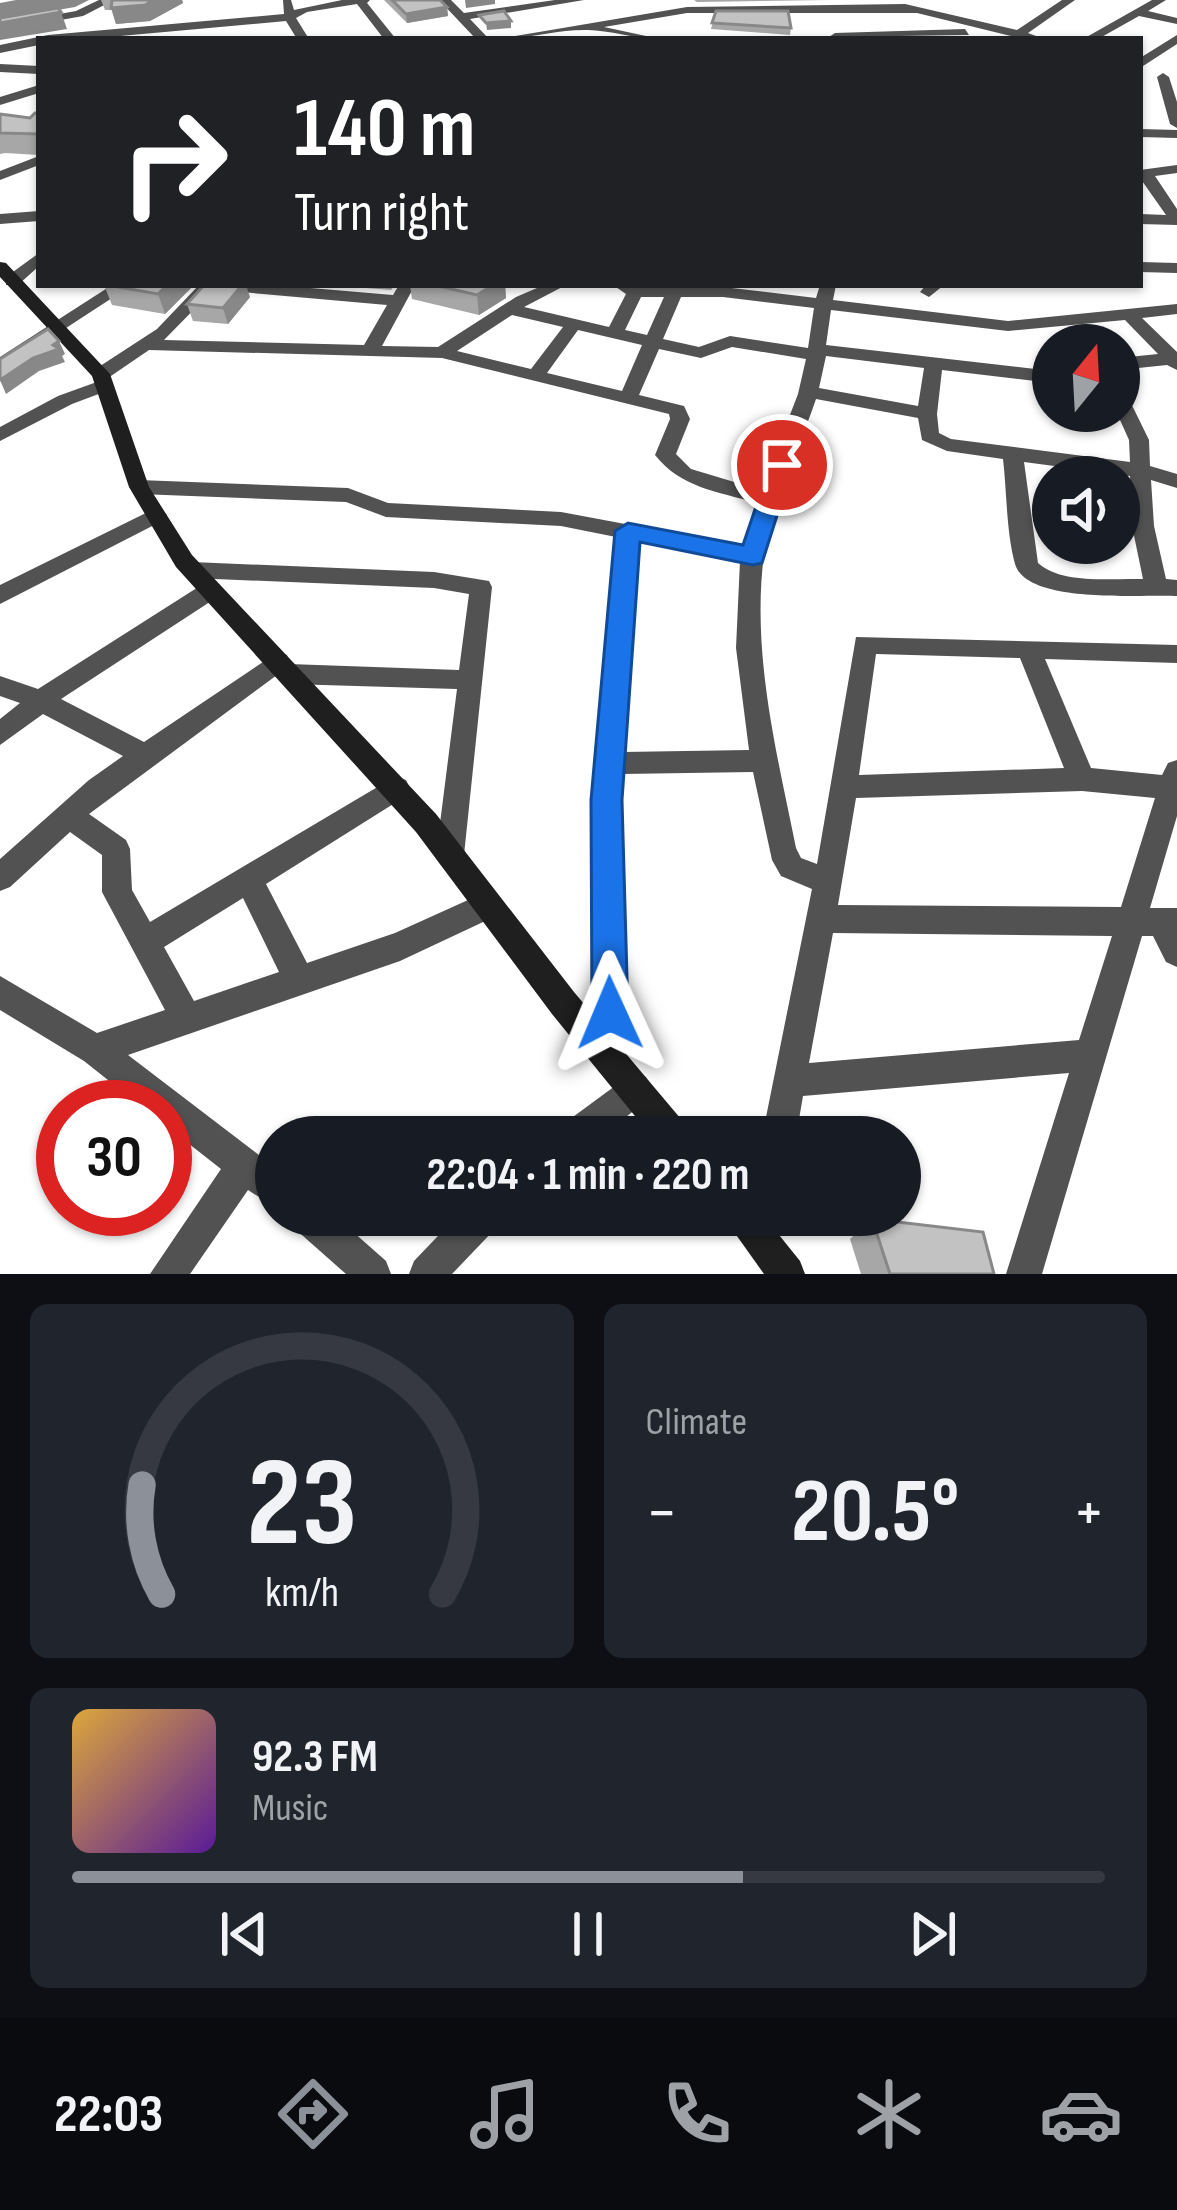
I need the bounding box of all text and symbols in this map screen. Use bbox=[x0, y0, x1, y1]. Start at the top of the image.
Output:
text: 140 m bbox=[294, 79, 475, 180]
icon: right bbox=[96, 84, 252, 240]
text: Turn right bbox=[294, 181, 469, 246]
north arrow bbox=[1032, 324, 1140, 432]
map controls bbox=[1032, 324, 1140, 564]
pin bbox=[731, 414, 833, 516]
icon: arrive bbox=[749, 432, 815, 498]
button: sound bbox=[1032, 456, 1140, 564]
position arrow bbox=[547, 950, 673, 1076]
speed limit sign: 30 bbox=[36, 1080, 192, 1236]
text: 22:04 · 1 min · 220 m bbox=[427, 1148, 749, 1203]
text: Climate bbox=[646, 1399, 747, 1446]
text: 23 bbox=[246, 1431, 357, 1580]
text: 20.5° bbox=[791, 1459, 959, 1567]
text: − bbox=[646, 1474, 678, 1553]
text: + bbox=[1073, 1474, 1105, 1553]
text: km/h bbox=[265, 1567, 339, 1619]
text: 92.3 FM bbox=[252, 1730, 378, 1785]
text: Music bbox=[252, 1785, 328, 1832]
icon: previous bbox=[211, 1901, 277, 1967]
icon: pause bbox=[555, 1901, 621, 1967]
icon: next bbox=[900, 1901, 966, 1967]
icon: directions bbox=[271, 2072, 355, 2156]
icon: music bbox=[463, 2072, 547, 2156]
icon: phone bbox=[655, 2072, 739, 2156]
icon: climate bbox=[847, 2072, 931, 2156]
icon: car bbox=[1039, 2072, 1123, 2156]
text: 22:03 bbox=[54, 2082, 163, 2147]

